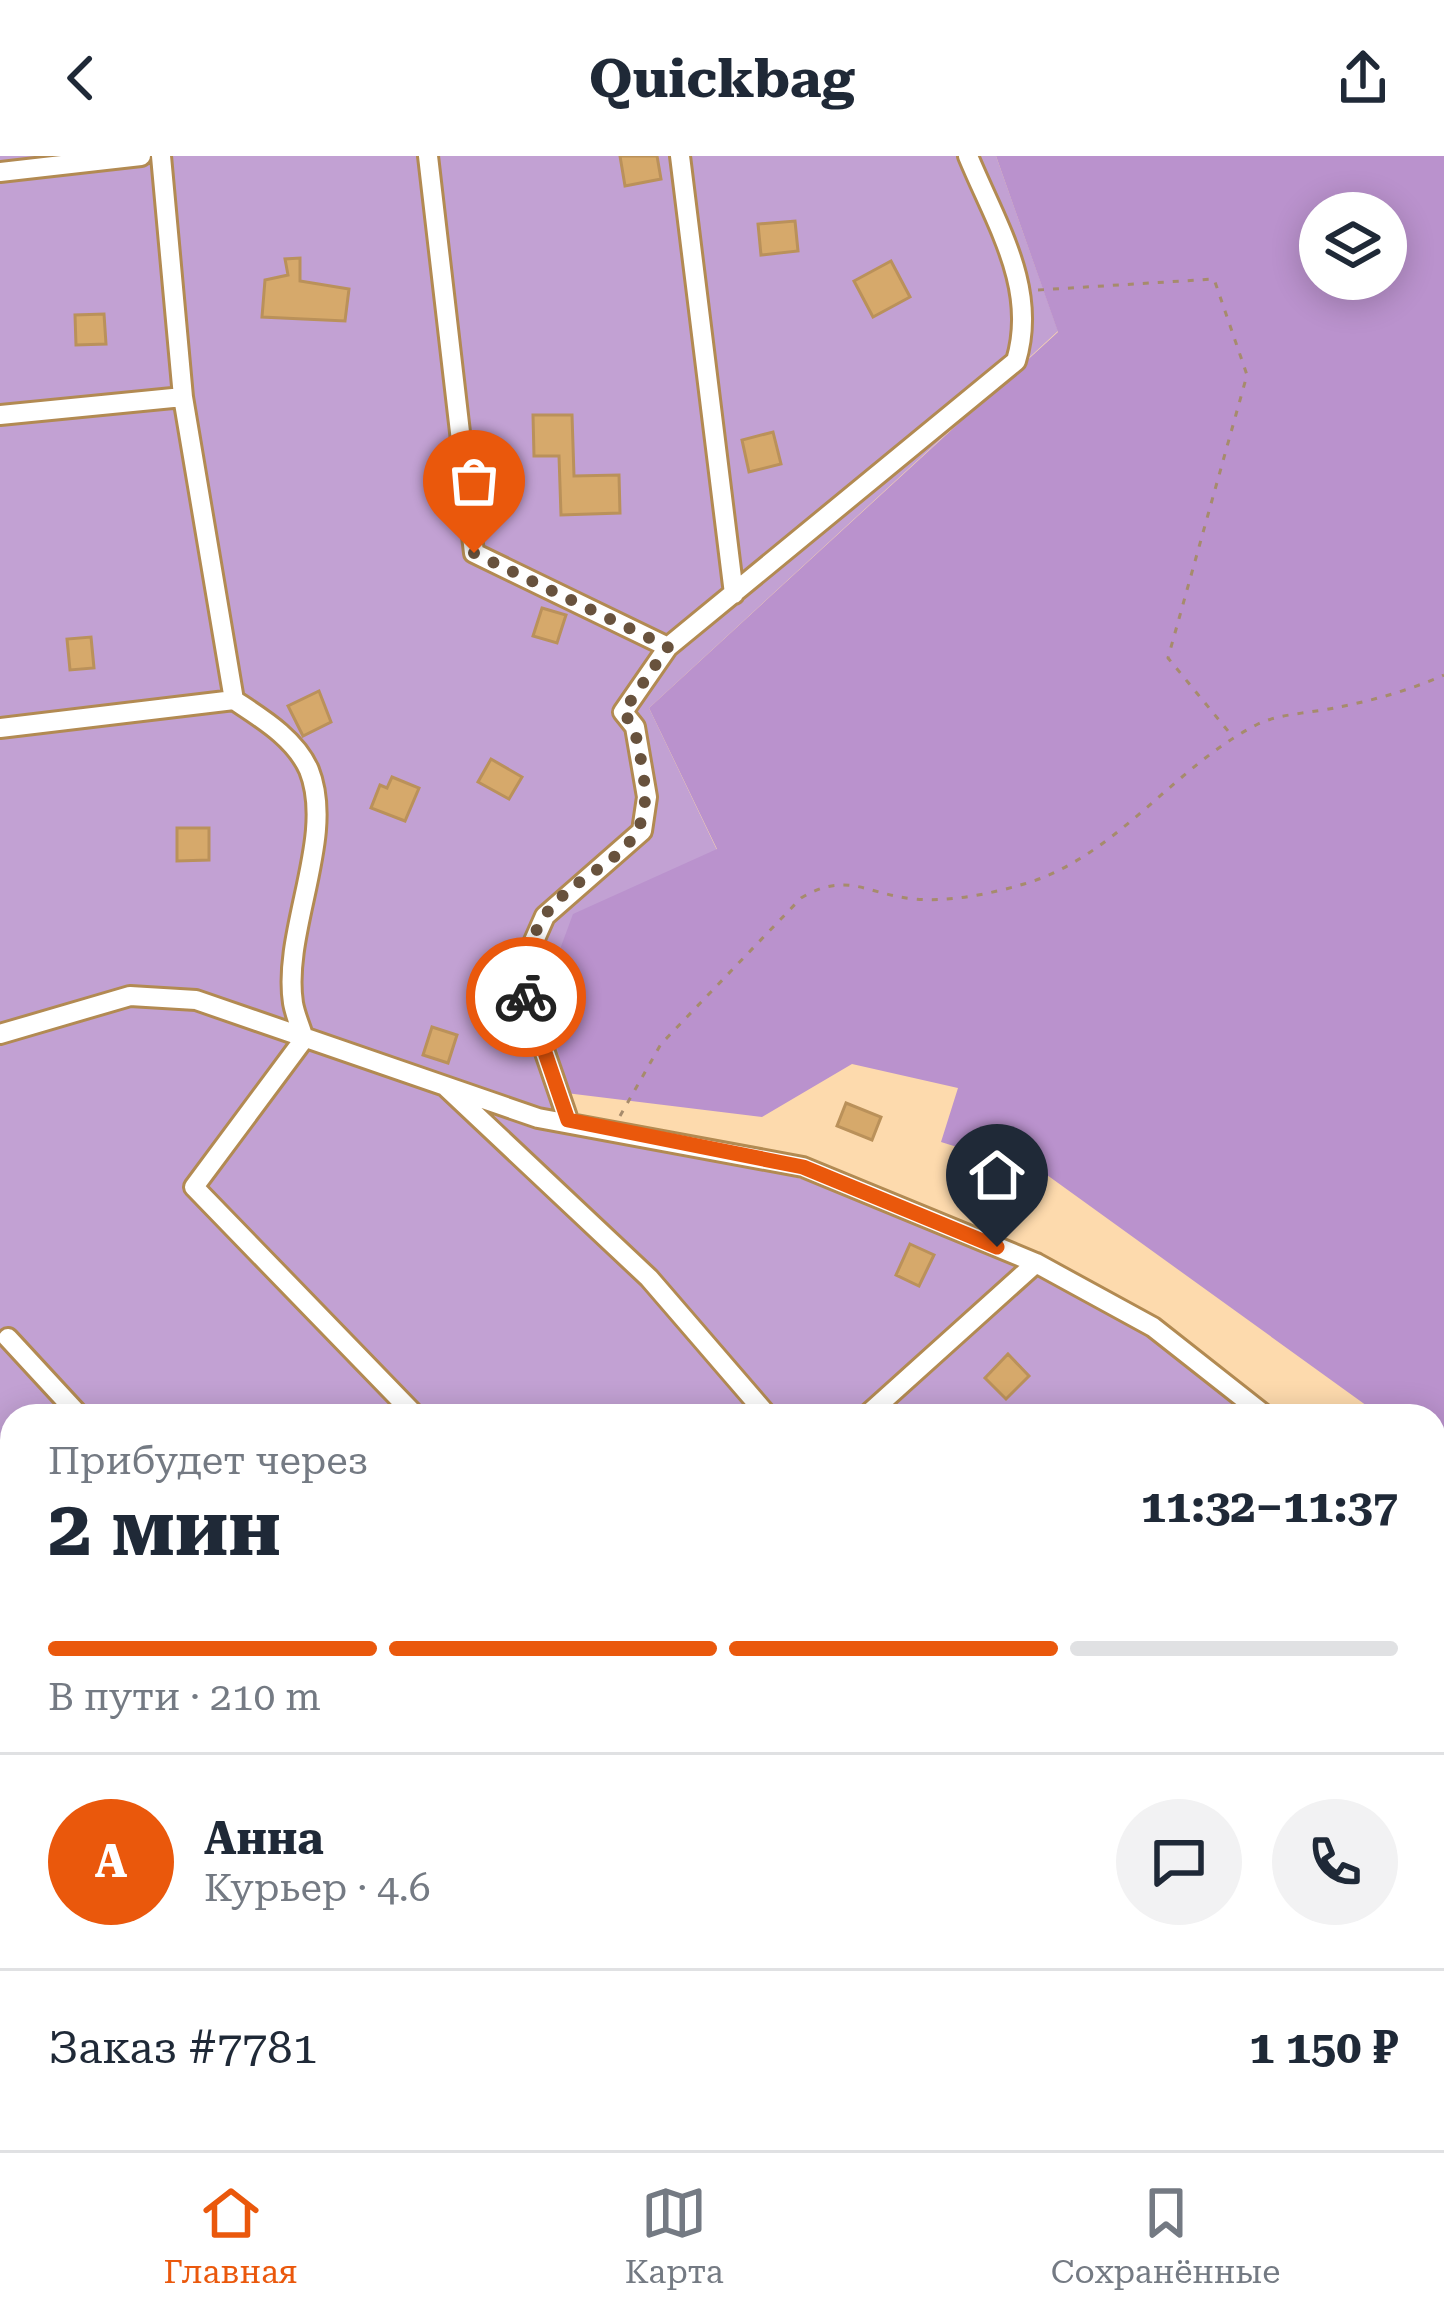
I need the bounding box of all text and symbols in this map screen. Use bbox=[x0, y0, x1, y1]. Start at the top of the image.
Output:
icon: back bbox=[48, 45, 114, 111]
icon: share bbox=[1330, 45, 1396, 111]
text: Quickbag bbox=[589, 47, 855, 110]
map controls bbox=[1299, 192, 1407, 300]
button: layers bbox=[1299, 192, 1407, 300]
pin bbox=[423, 430, 525, 553]
icon: bag bbox=[441, 448, 507, 514]
courier bbox=[466, 937, 586, 1057]
icon: bike bbox=[493, 964, 559, 1030]
pin bbox=[946, 1124, 1048, 1247]
icon: home bbox=[964, 1142, 1030, 1208]
text: Прибудет через bbox=[48, 1438, 368, 1484]
text: 11:32–11:37 bbox=[1141, 1480, 1398, 1533]
text: 2 мин bbox=[48, 1483, 281, 1574]
text: В пути · 210 m bbox=[48, 1674, 321, 1720]
button: chat bbox=[1116, 1799, 1242, 1925]
button: phone bbox=[1272, 1799, 1398, 1925]
text: Анна bbox=[204, 1812, 324, 1865]
text: А bbox=[95, 1835, 127, 1888]
text: Курьер · 4.6 bbox=[204, 1865, 431, 1911]
text: Заказ #7781 bbox=[48, 2021, 318, 2074]
text: 1 150 ₽ bbox=[1249, 2021, 1398, 2074]
tab: Главная bbox=[164, 2180, 298, 2291]
tab: Карта bbox=[625, 2180, 724, 2291]
tab: Сохранённые bbox=[1051, 2180, 1280, 2291]

